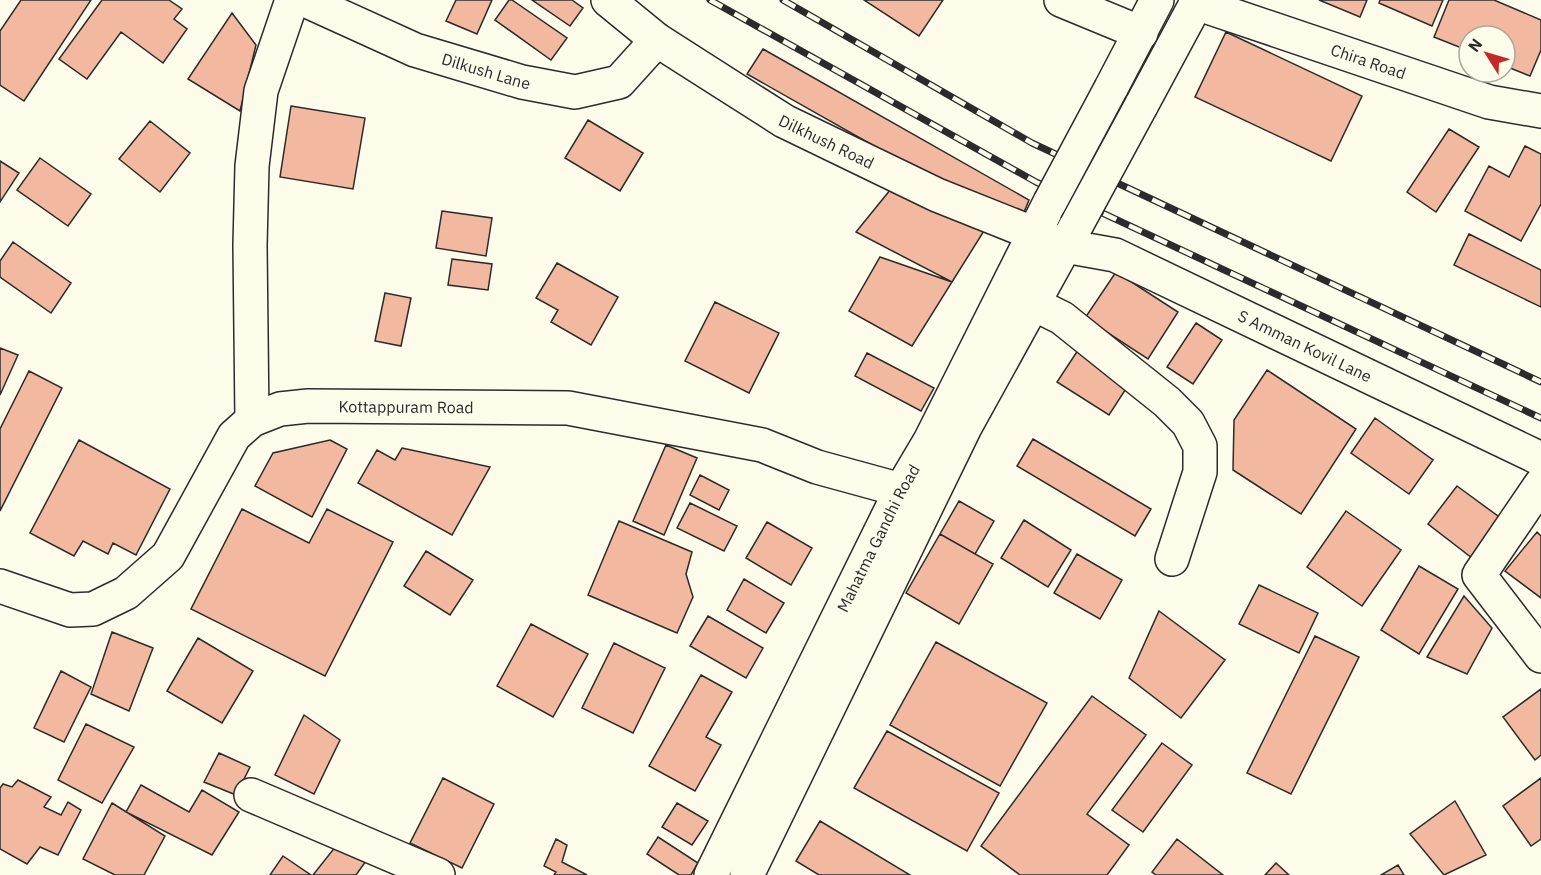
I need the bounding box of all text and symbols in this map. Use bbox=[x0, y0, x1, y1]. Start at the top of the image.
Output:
north arrow bbox=[1457, 24, 1517, 84]
text: N bbox=[1464, 34, 1486, 56]
street label: Chira Road bbox=[1328, 39, 1409, 83]
street label: Dilkush Lane bbox=[439, 49, 532, 93]
street label: Dilkhush Road bbox=[776, 110, 877, 173]
street label: S Amman Kovil Lane bbox=[1235, 305, 1375, 387]
street label: Kottappuram Road bbox=[338, 396, 474, 417]
street label: Mahatma Gandhi Road bbox=[832, 461, 924, 615]

